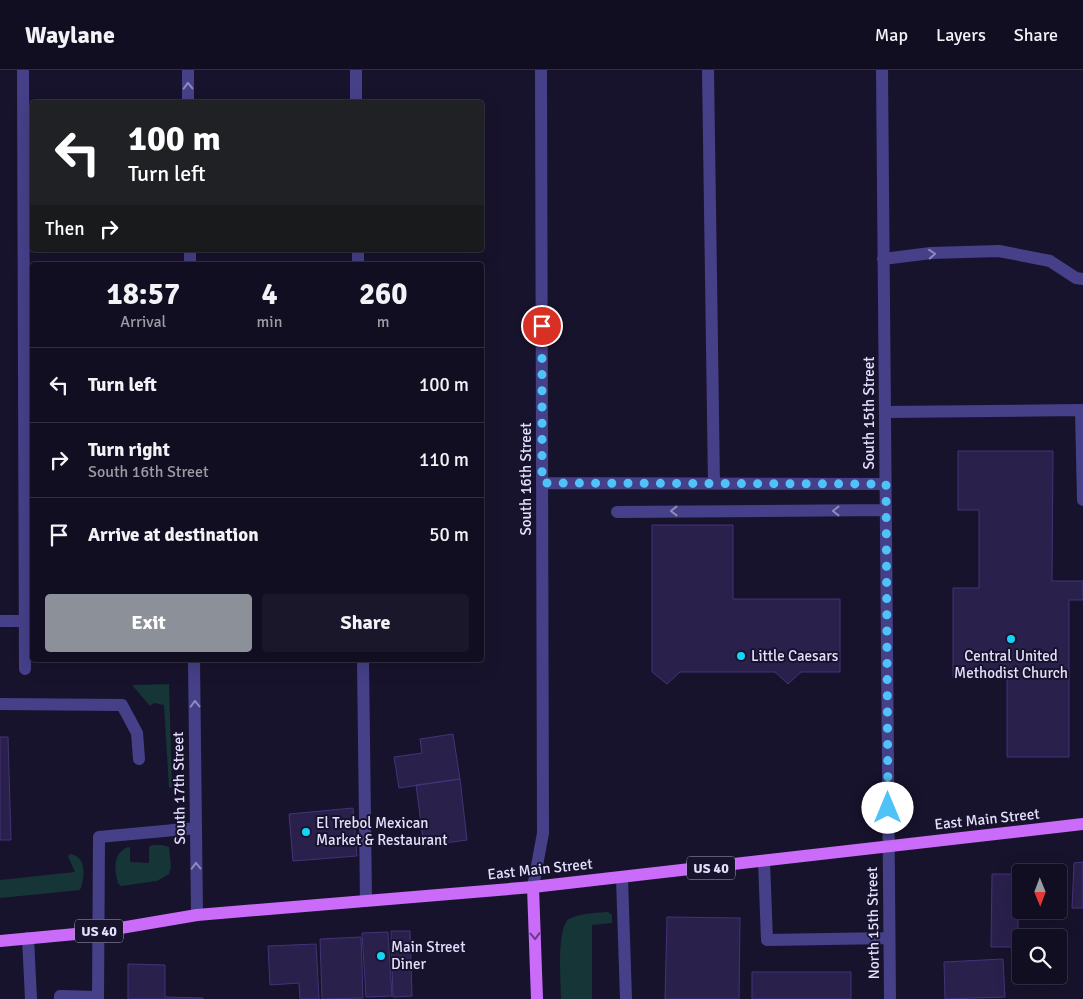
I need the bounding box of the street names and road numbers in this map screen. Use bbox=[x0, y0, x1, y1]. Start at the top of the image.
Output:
street label: South 15th Street bbox=[860, 356, 878, 470]
street label: South 16th Street bbox=[517, 422, 535, 536]
street label: South 17th Street bbox=[169, 731, 189, 845]
street label: East Main Street bbox=[934, 805, 1040, 833]
street label: East Main Street bbox=[487, 855, 593, 883]
road number: US 40 bbox=[687, 856, 735, 880]
street label: North 15th Street bbox=[863, 867, 883, 979]
road number: US 40 bbox=[75, 919, 123, 942]

